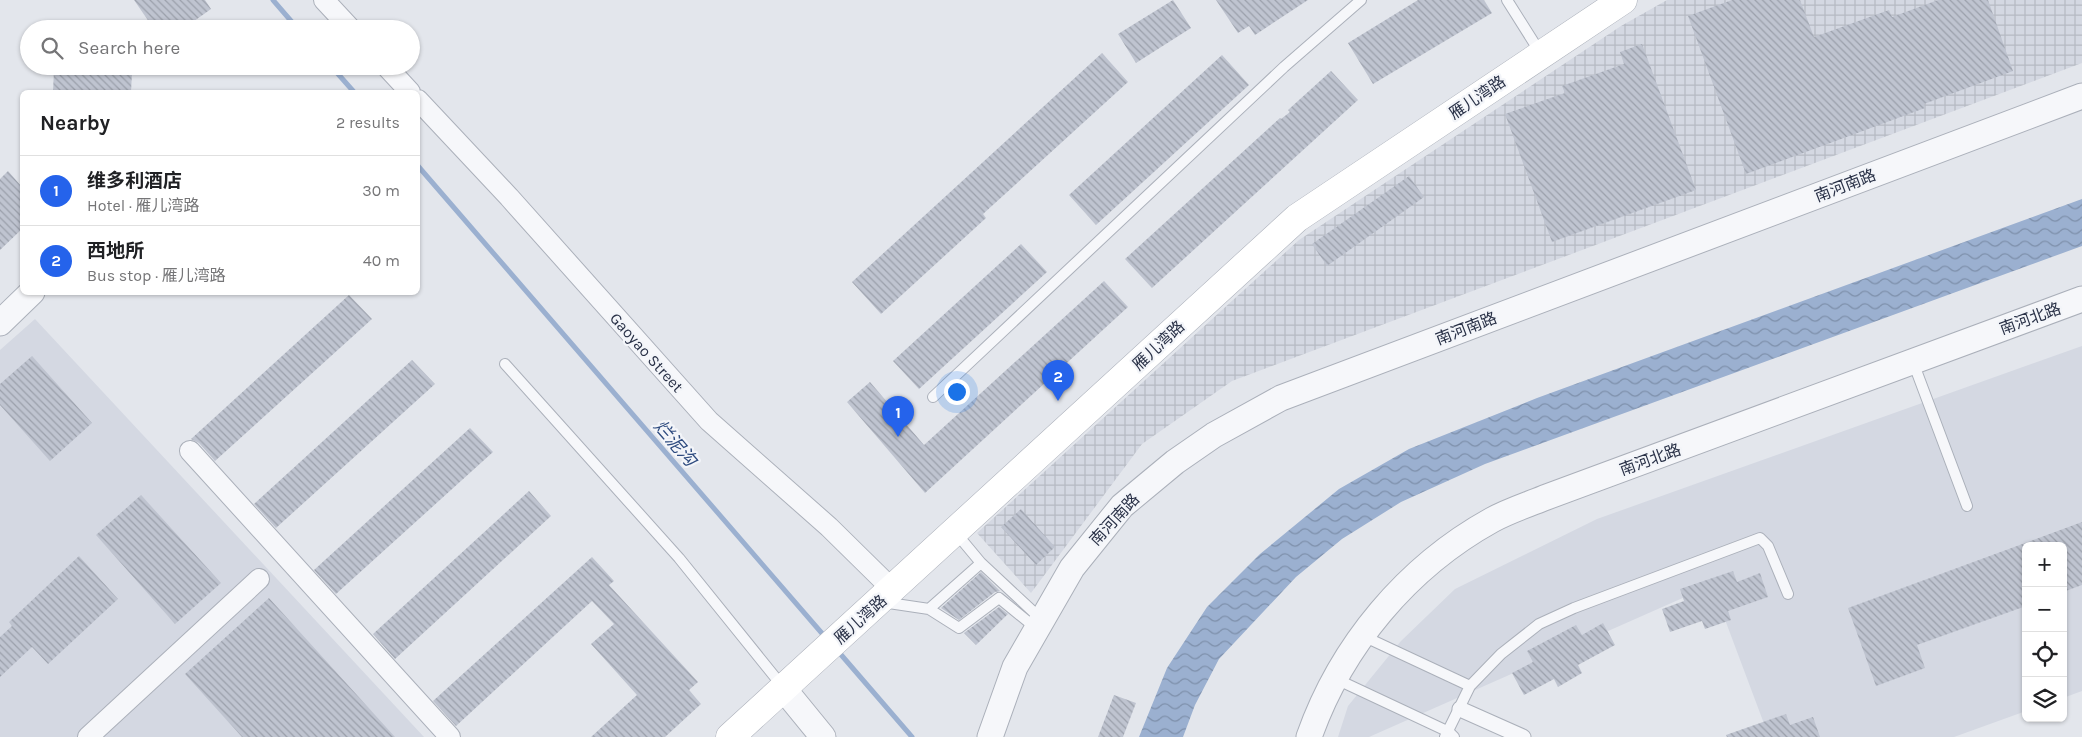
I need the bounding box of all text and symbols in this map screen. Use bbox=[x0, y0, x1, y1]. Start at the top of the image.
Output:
search box bbox=[20, 20, 420, 75]
icon: search bbox=[38, 34, 66, 62]
text: Search here bbox=[78, 37, 180, 59]
street label: 雁儿湾路 bbox=[1445, 72, 1509, 123]
text: Nearby bbox=[40, 111, 110, 135]
text: 2 results bbox=[336, 113, 400, 132]
street label: 南河南路 bbox=[1812, 165, 1878, 206]
text: 维多利酒店 bbox=[87, 170, 182, 192]
text: 1 bbox=[53, 181, 59, 200]
text: 30 m bbox=[362, 181, 400, 200]
text: Hotel · 雁儿湾路 bbox=[87, 196, 200, 215]
text: 西地所 bbox=[87, 240, 144, 262]
text: 2 bbox=[51, 251, 61, 270]
text: 40 m bbox=[363, 251, 400, 270]
text: Bus stop · 雁儿湾路 bbox=[87, 266, 226, 285]
street label: 南河北路 bbox=[1997, 299, 2063, 338]
street label: 南河南路 bbox=[1433, 308, 1499, 349]
street label: Gaoyao Street bbox=[606, 309, 687, 396]
street label: 雁儿湾路 bbox=[1128, 317, 1188, 374]
pin: 2 bbox=[1042, 360, 1074, 401]
your location bbox=[944, 379, 970, 405]
pin: 1 bbox=[882, 396, 914, 437]
water label: 烂泥沟 bbox=[649, 415, 702, 472]
street label: 南河北路 bbox=[1617, 440, 1683, 479]
street label: 南河南路 bbox=[1086, 489, 1143, 549]
map controls bbox=[2022, 542, 2067, 722]
button: + bbox=[2022, 542, 2067, 587]
button: − bbox=[2022, 587, 2067, 632]
street label: 雁儿湾路 bbox=[830, 591, 890, 648]
button: locate bbox=[2022, 632, 2067, 677]
button: layers bbox=[2022, 677, 2067, 722]

